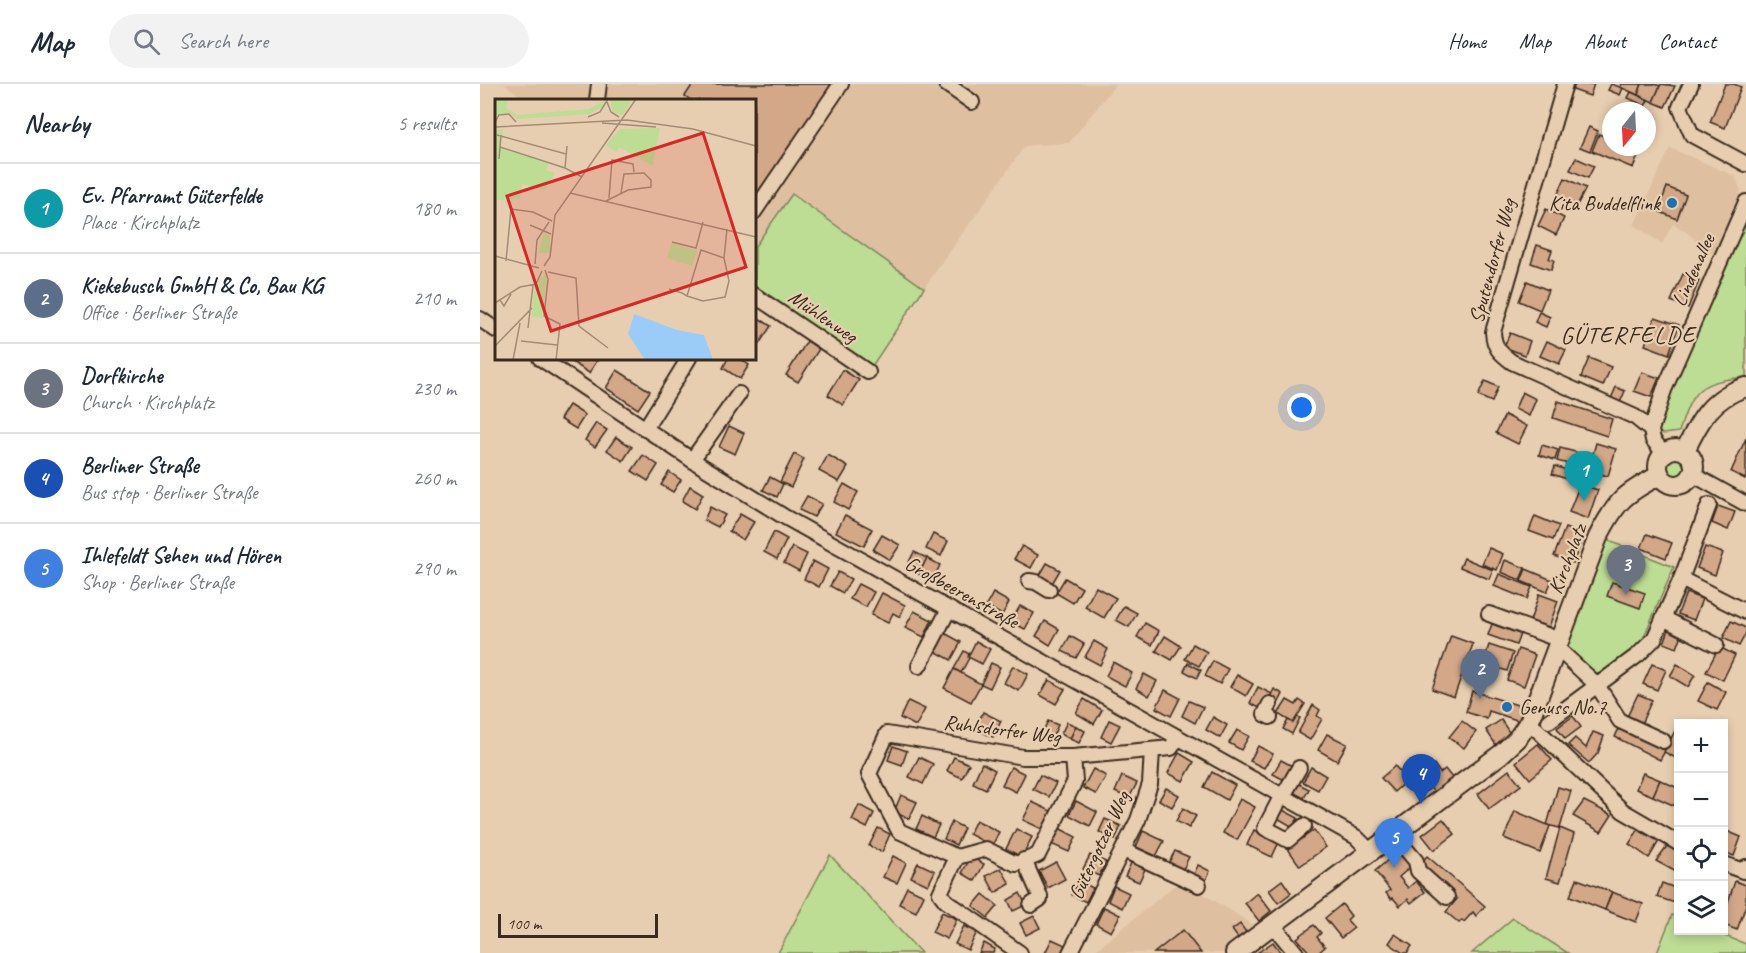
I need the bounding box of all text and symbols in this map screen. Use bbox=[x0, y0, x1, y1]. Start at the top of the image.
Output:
search box bbox=[109, 14, 529, 68]
text: Map bbox=[30, 24, 73, 59]
icon: search bbox=[130, 25, 163, 58]
text: Search here bbox=[178, 27, 268, 55]
text: Home bbox=[1448, 28, 1486, 54]
text: Map bbox=[1519, 28, 1551, 54]
text: About bbox=[1584, 28, 1626, 54]
text: Contact bbox=[1659, 28, 1716, 54]
inset map bbox=[495, 99, 756, 360]
north arrow bbox=[1602, 102, 1656, 156]
text: Nearby bbox=[24, 107, 89, 140]
text: 5 results bbox=[397, 111, 456, 136]
text: Ev. Pfarramt Güterfelde bbox=[81, 182, 262, 210]
place label: Kita Buddelflink bbox=[1549, 190, 1661, 216]
street label: Sputendorfer Weg bbox=[1463, 195, 1521, 326]
text: 1 bbox=[39, 196, 48, 221]
text: 180 m bbox=[413, 196, 456, 221]
marker: Kita Buddelflink bbox=[1665, 196, 1679, 210]
text: Place · Kirchplatz bbox=[81, 210, 199, 235]
street label: Lindenallee bbox=[1666, 229, 1721, 310]
text: Kiekebusch GmbH & Co, Bau KG bbox=[81, 272, 323, 300]
street label: Mühlenweg bbox=[784, 284, 864, 349]
text: 2 bbox=[39, 286, 48, 311]
text: 210 m bbox=[413, 286, 456, 311]
text: Office · Berliner Straße bbox=[81, 300, 237, 325]
district label: GÜTERFELDE bbox=[1560, 320, 1697, 350]
text: Dorfkirche bbox=[81, 362, 163, 390]
text: 3 bbox=[39, 376, 48, 401]
text: 230 m bbox=[413, 376, 456, 401]
text: Church · Kirchplatz bbox=[81, 390, 214, 415]
your location bbox=[1287, 393, 1316, 422]
text: Berliner Straße bbox=[81, 452, 199, 480]
pin: 1 bbox=[1564, 452, 1604, 501]
text: 4 bbox=[39, 466, 48, 491]
text: 260 m bbox=[413, 466, 456, 491]
text: Bus stop · Berliner Straße bbox=[81, 480, 257, 505]
street label: Kirchplatz bbox=[1542, 518, 1593, 598]
text: Ihlefeldt Sehen und Hören bbox=[81, 542, 281, 570]
pin: 3 bbox=[1606, 546, 1646, 595]
street label: Großbeerenstraße bbox=[901, 550, 1025, 635]
text: 5 bbox=[39, 556, 48, 581]
text: 290 m bbox=[413, 556, 456, 581]
text: Shop · Berliner Straße bbox=[81, 570, 234, 595]
pin: 2 bbox=[1460, 650, 1500, 699]
place label: Genuss No.7 bbox=[1519, 694, 1608, 720]
marker: Genuss No.7 bbox=[1500, 700, 1514, 714]
street label: Ruhlsdorfer Weg bbox=[942, 709, 1063, 749]
map controls bbox=[1674, 719, 1728, 935]
button: + bbox=[1674, 719, 1728, 773]
pin: 4 bbox=[1402, 754, 1440, 804]
button: − bbox=[1674, 773, 1728, 827]
street label: Gütergotzer Weg bbox=[1063, 785, 1136, 903]
pin: 5 bbox=[1374, 818, 1414, 868]
button: locate bbox=[1674, 827, 1728, 881]
button: layers bbox=[1674, 881, 1728, 935]
scale bar bbox=[498, 911, 658, 938]
text: 100 m bbox=[507, 914, 541, 934]

